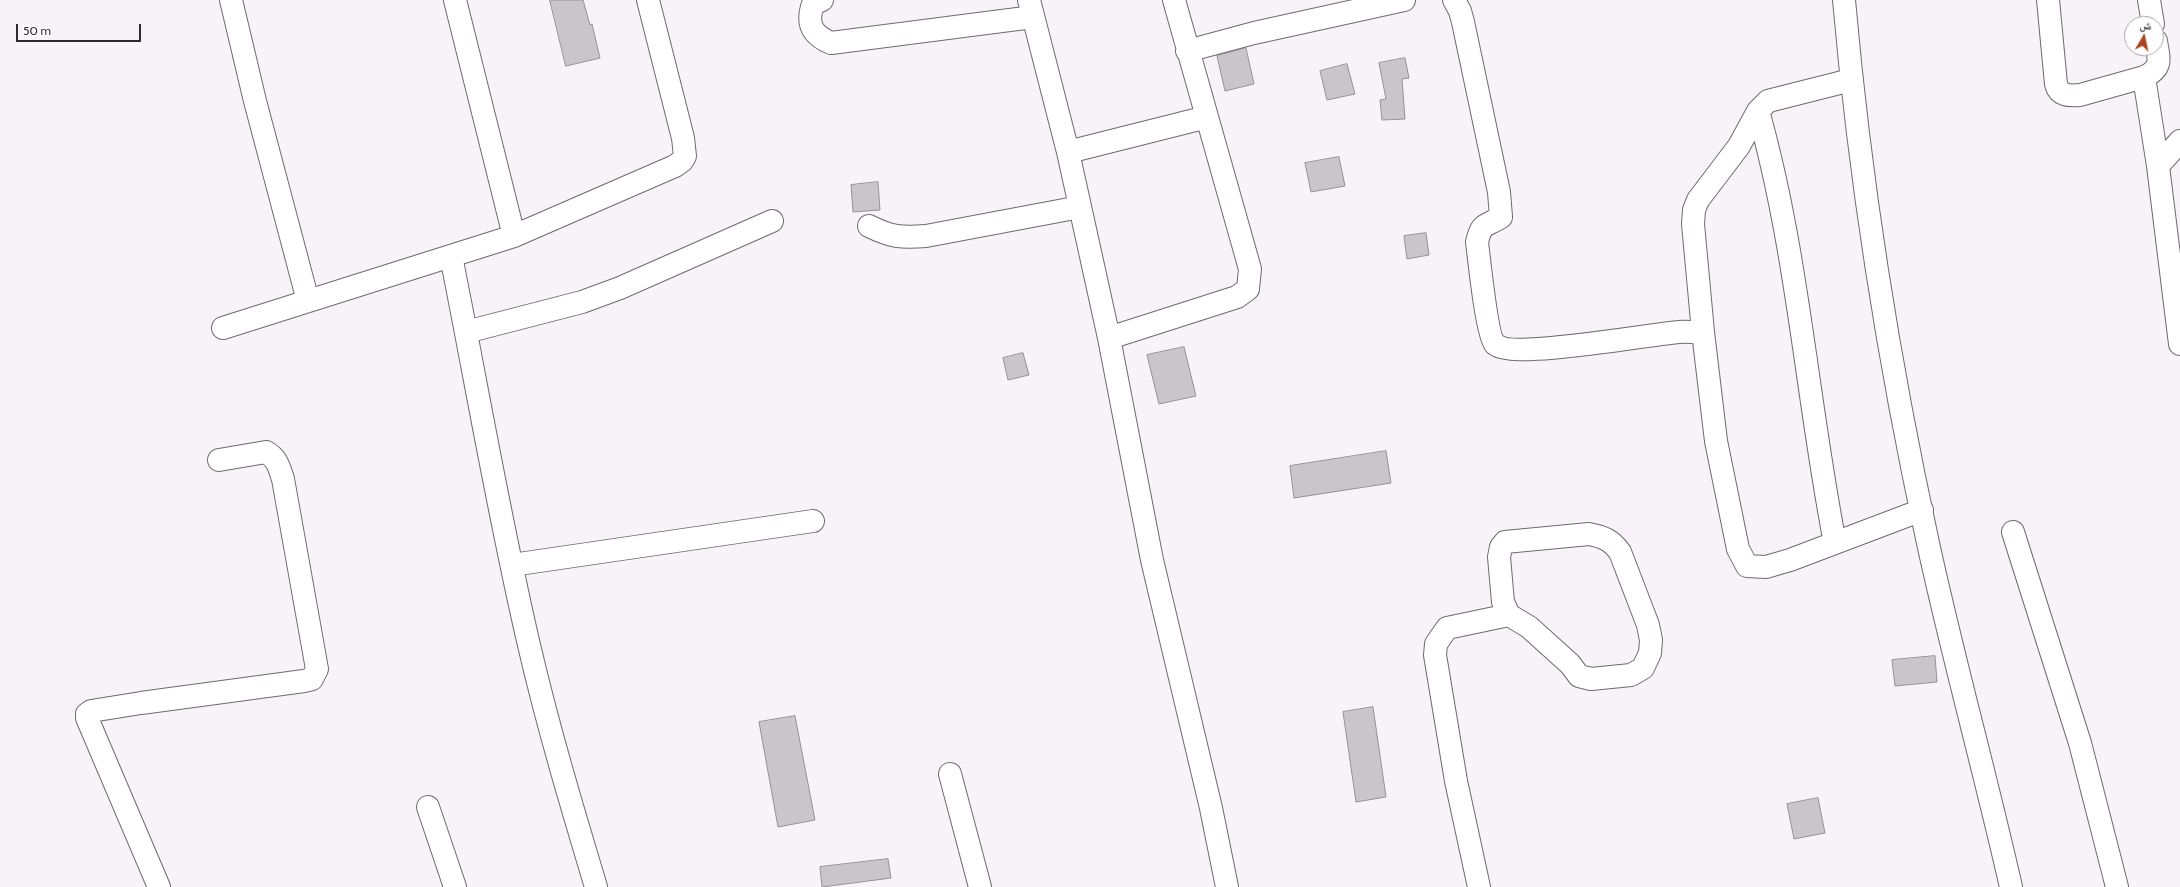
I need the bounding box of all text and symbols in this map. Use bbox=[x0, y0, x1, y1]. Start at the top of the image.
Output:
scale bar bbox=[18, 16, 143, 42]
north arrow bbox=[2124, 16, 2164, 56]
text: ش bbox=[2139, 17, 2153, 33]
text: 50 m bbox=[23, 23, 51, 38]

